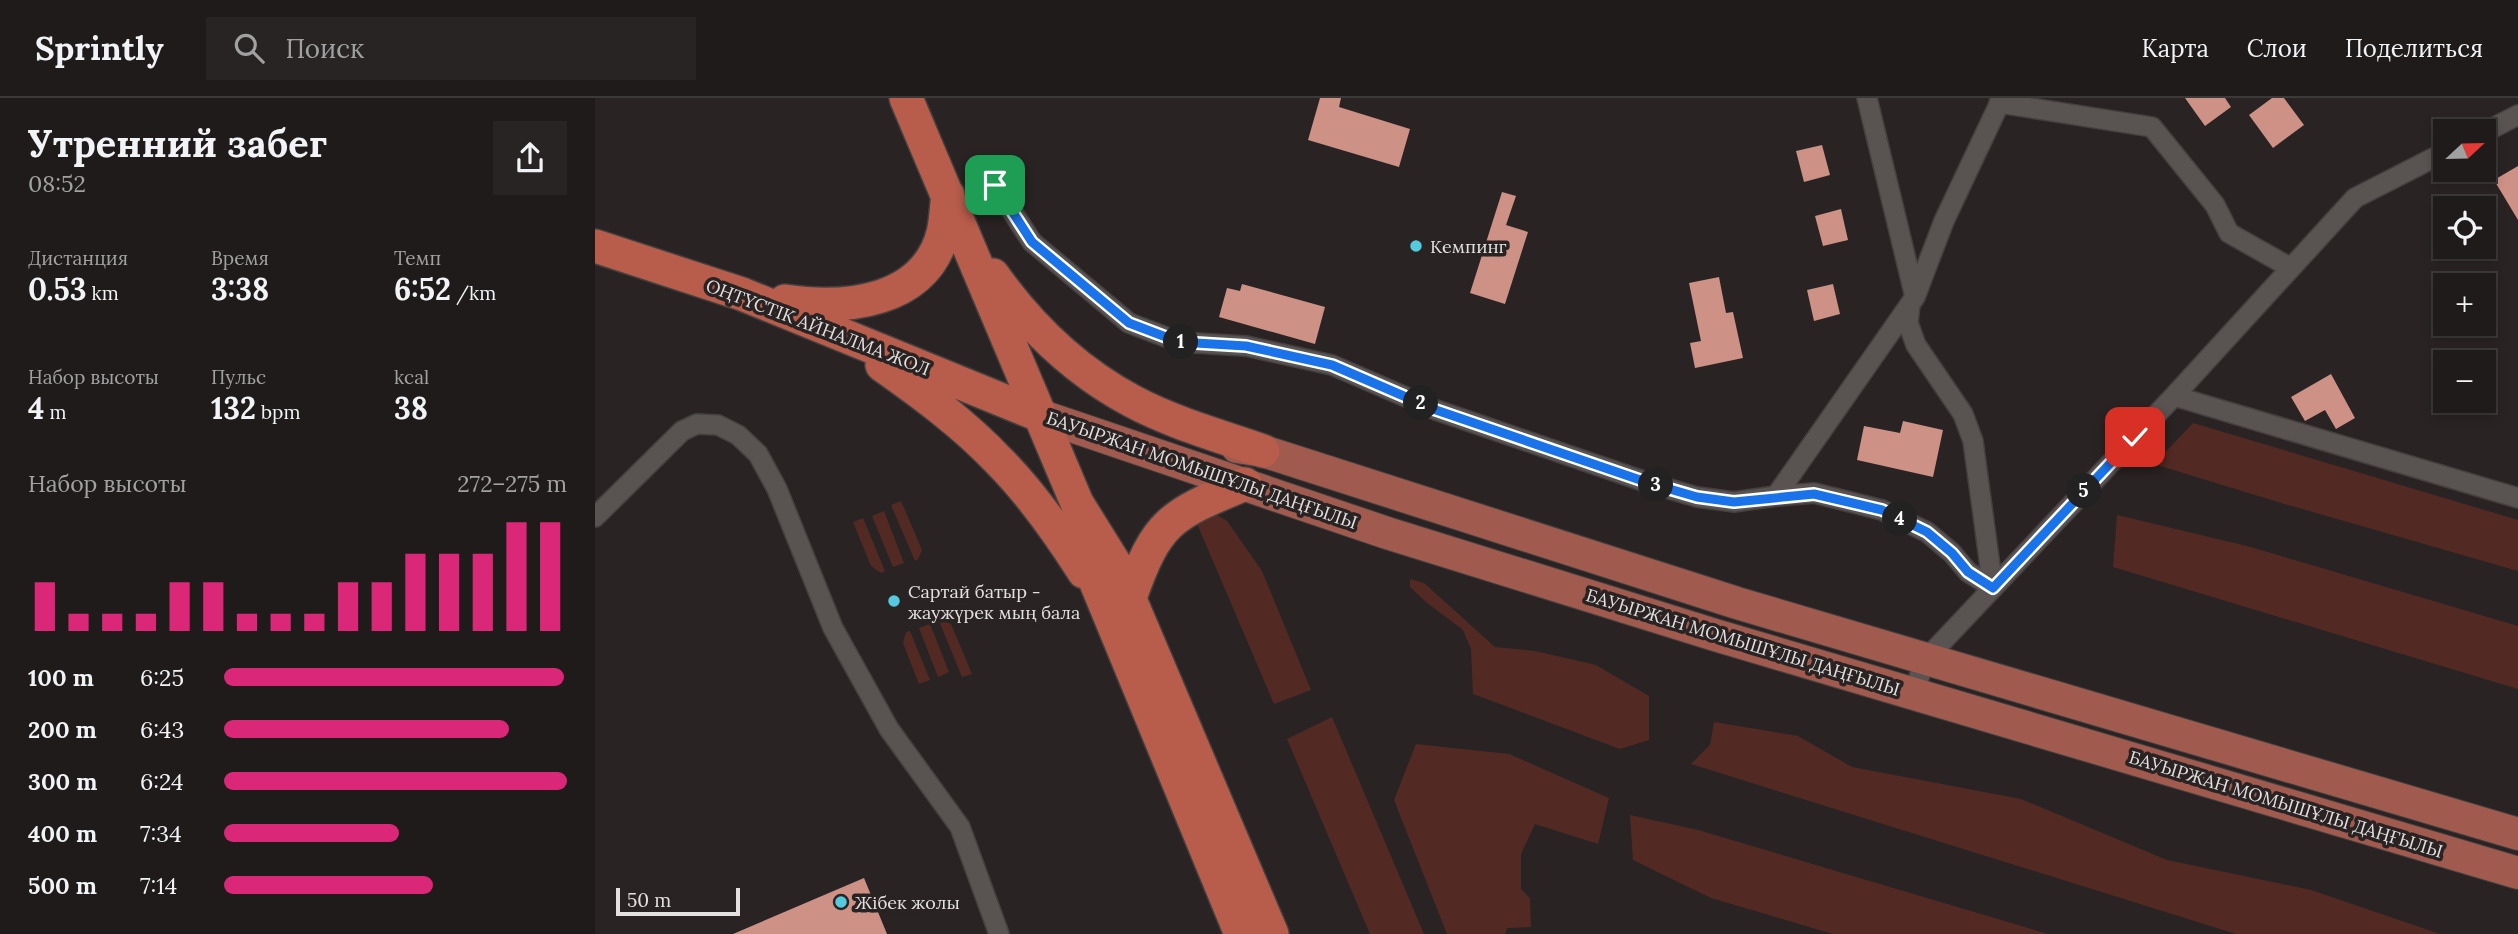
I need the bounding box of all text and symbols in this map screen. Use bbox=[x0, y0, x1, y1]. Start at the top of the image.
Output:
search box bbox=[206, 17, 696, 80]
text: Sprintly bbox=[35, 27, 164, 69]
icon: search bbox=[230, 29, 268, 67]
text: Поиск bbox=[286, 32, 364, 65]
text: Карта bbox=[2141, 33, 2209, 64]
text: Слои bbox=[2247, 33, 2307, 64]
text: Поделиться bbox=[2345, 33, 2483, 64]
text: Утренний забег bbox=[28, 119, 327, 167]
north arrow bbox=[2433, 119, 2495, 182]
map controls bbox=[2433, 119, 2496, 413]
button: share bbox=[493, 121, 567, 195]
pin bbox=[965, 155, 1025, 215]
icon: arrive bbox=[976, 166, 1014, 204]
text: 08:52 bbox=[28, 169, 86, 198]
button: locate bbox=[2433, 196, 2496, 259]
place label: Кемпинг bbox=[1430, 235, 1507, 258]
marker: Кемпинг bbox=[1408, 238, 1424, 254]
text: Дистанция bbox=[28, 246, 128, 270]
text: Время bbox=[211, 246, 269, 270]
text: Темп bbox=[394, 246, 441, 270]
text: 0.53 bbox=[28, 270, 87, 308]
text: 3:38 bbox=[211, 270, 269, 308]
text: 6:52 bbox=[394, 270, 451, 308]
button: + bbox=[2433, 273, 2496, 336]
street label: ОҢТҮСТІК АЙНАЛМА ЖОЛ bbox=[703, 274, 933, 380]
text: km bbox=[87, 281, 119, 305]
text: /km bbox=[451, 281, 496, 305]
pin: 1 bbox=[1163, 324, 1199, 360]
text: 1 bbox=[1177, 329, 1184, 353]
button: − bbox=[2433, 350, 2496, 413]
text: Набор высоты bbox=[28, 365, 159, 389]
text: Пульс bbox=[211, 365, 266, 389]
text: kcal bbox=[394, 365, 429, 389]
pin: 2 bbox=[1403, 386, 1439, 420]
text: 4 bbox=[28, 389, 44, 427]
text: 132 bbox=[211, 389, 256, 427]
text: 38 bbox=[394, 389, 428, 427]
text: 2 bbox=[1415, 390, 1426, 414]
text: m bbox=[44, 400, 66, 424]
text: bpm bbox=[256, 400, 300, 424]
street label: БАУЫРЖАН МОМЫШҰЛЫ ДАҢҒЫЛЫ bbox=[1044, 406, 1360, 534]
pin bbox=[2105, 407, 2165, 467]
icon: check bbox=[2116, 418, 2154, 456]
pin: 3 bbox=[1639, 468, 1673, 502]
text: Набор высоты bbox=[28, 469, 186, 498]
text: 272–275 m bbox=[457, 469, 567, 498]
text: 3 bbox=[1650, 472, 1661, 496]
pin: 5 bbox=[2067, 474, 2101, 508]
text: 5 bbox=[2078, 478, 2089, 502]
pin: 4 bbox=[1883, 502, 1917, 536]
text: 4 bbox=[1894, 506, 1905, 530]
place label: Сартай батыр - жаужүрек мың бала bbox=[908, 580, 1080, 624]
street label: БАУЫРЖАН МОМЫШҰЛЫ ДАҢҒЫЛЫ bbox=[1583, 583, 1903, 701]
marker: Сартай батыр - жаужүрек мың бала bbox=[886, 593, 902, 609]
text: 100 m bbox=[28, 663, 94, 692]
text: 6:25 bbox=[140, 663, 184, 692]
text: 200 m bbox=[28, 715, 97, 744]
text: 6:43 bbox=[140, 715, 184, 744]
street label: БАУЫРЖАН МОМЫШҰЛЫ ДАҢҒЫЛЫ bbox=[2126, 745, 2446, 863]
text: 300 m bbox=[28, 767, 97, 796]
text: 6:24 bbox=[140, 767, 183, 796]
text: 400 m bbox=[28, 819, 97, 848]
text: 7:34 bbox=[140, 819, 182, 848]
text: 500 m bbox=[28, 871, 97, 900]
text: 7:14 bbox=[140, 871, 177, 900]
scale bar bbox=[616, 885, 740, 917]
text: 50 m bbox=[627, 888, 671, 912]
place label: Жібек жолы bbox=[855, 891, 960, 914]
marker: Жібек жолы bbox=[833, 894, 849, 910]

